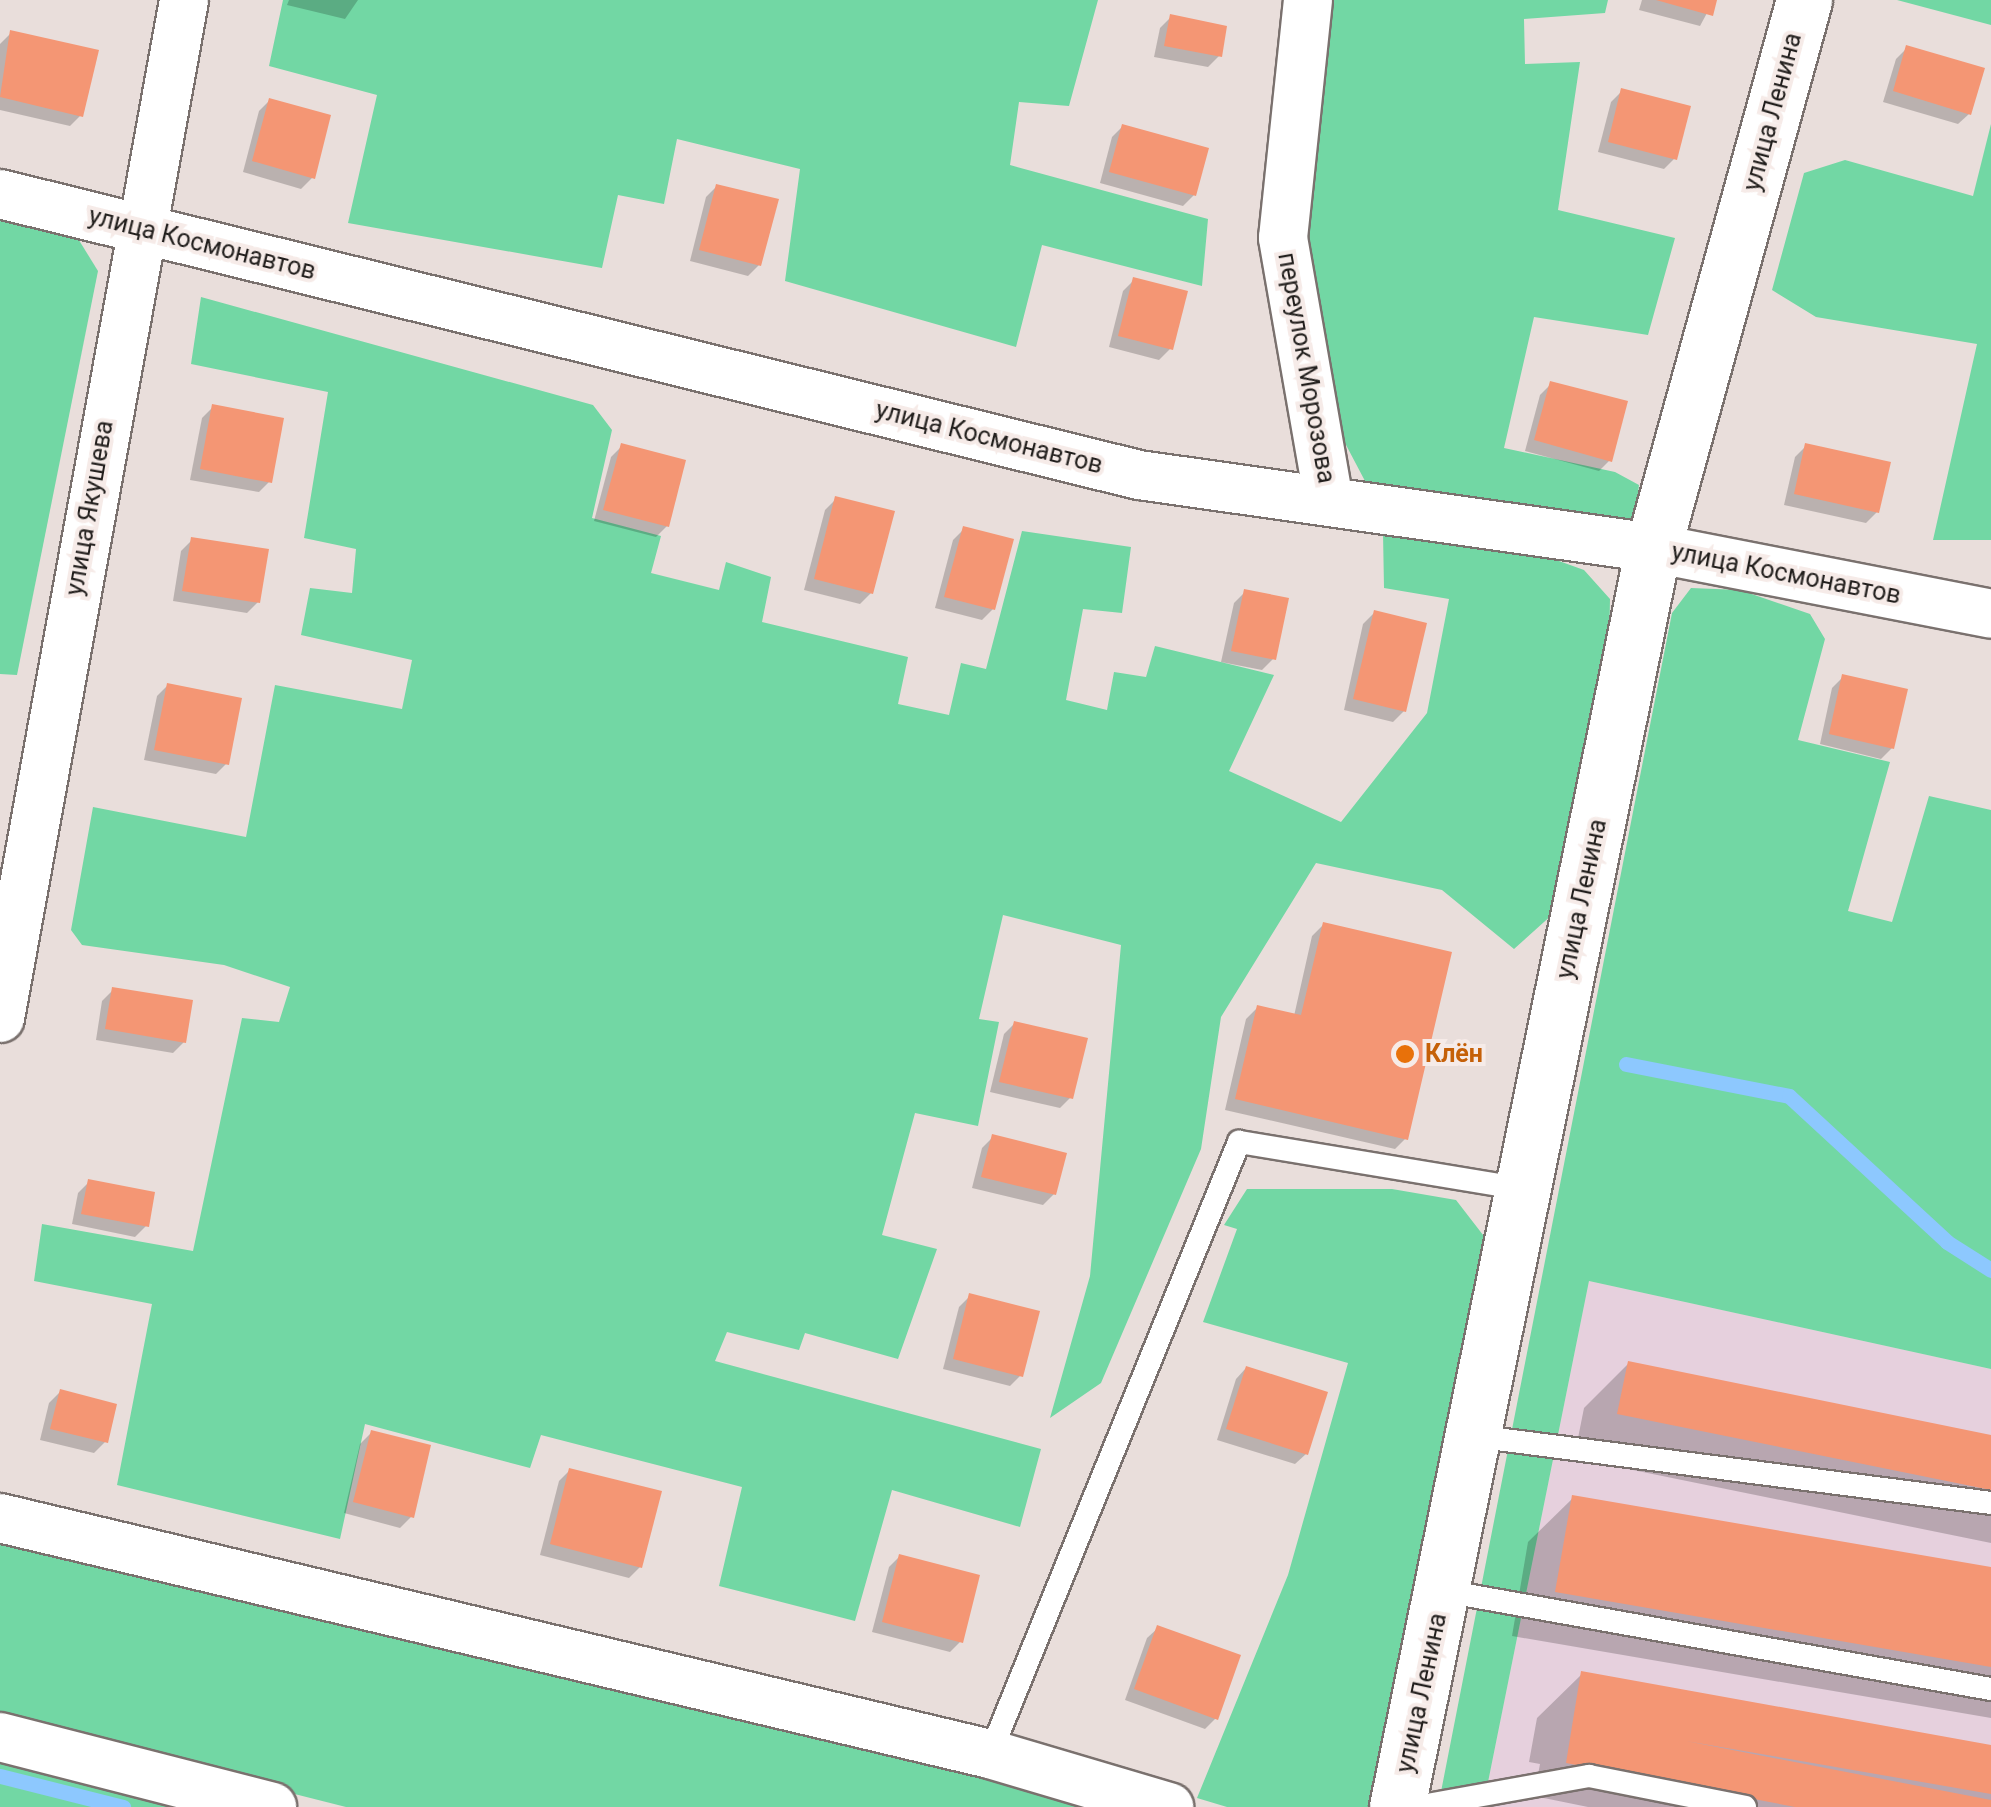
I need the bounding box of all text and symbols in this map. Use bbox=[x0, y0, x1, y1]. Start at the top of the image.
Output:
street label: улица Ленина bbox=[1737, 30, 1809, 194]
street label: улица Космонавтов bbox=[85, 201, 319, 287]
street label: переулок Морозова bbox=[1271, 250, 1341, 486]
street label: улица Космонавтов bbox=[872, 395, 1106, 481]
street label: улица Якушева bbox=[60, 418, 120, 598]
street label: улица Космонавтов bbox=[1669, 537, 1903, 611]
street label: улица Ленина bbox=[1550, 816, 1614, 982]
place label: Клён bbox=[1425, 1039, 1483, 1069]
marker: Клён bbox=[1394, 1043, 1416, 1065]
street label: улица Ленина bbox=[1390, 1610, 1454, 1776]

